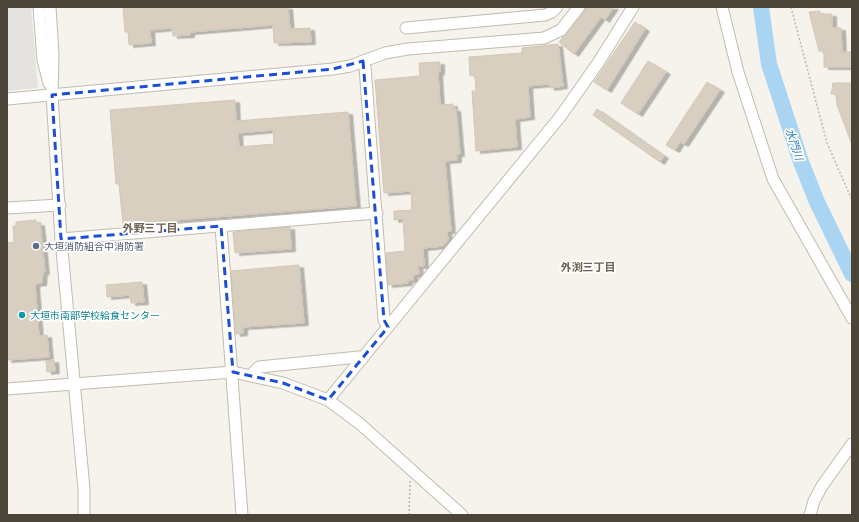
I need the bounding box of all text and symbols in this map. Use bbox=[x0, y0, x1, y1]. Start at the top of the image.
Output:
water label: 水門川 bbox=[783, 126, 808, 163]
district label: 外野三丁目 bbox=[123, 220, 178, 235]
place label: 大垣消防組合中消防署 bbox=[44, 239, 144, 253]
marker: 大垣消防組合中消防署 bbox=[31, 241, 41, 251]
district label: 外渕三丁目 bbox=[561, 259, 616, 274]
place label: 大垣市南部学校給食センター bbox=[30, 308, 160, 322]
marker: 大垣市南部学校給食センター bbox=[17, 310, 27, 320]

